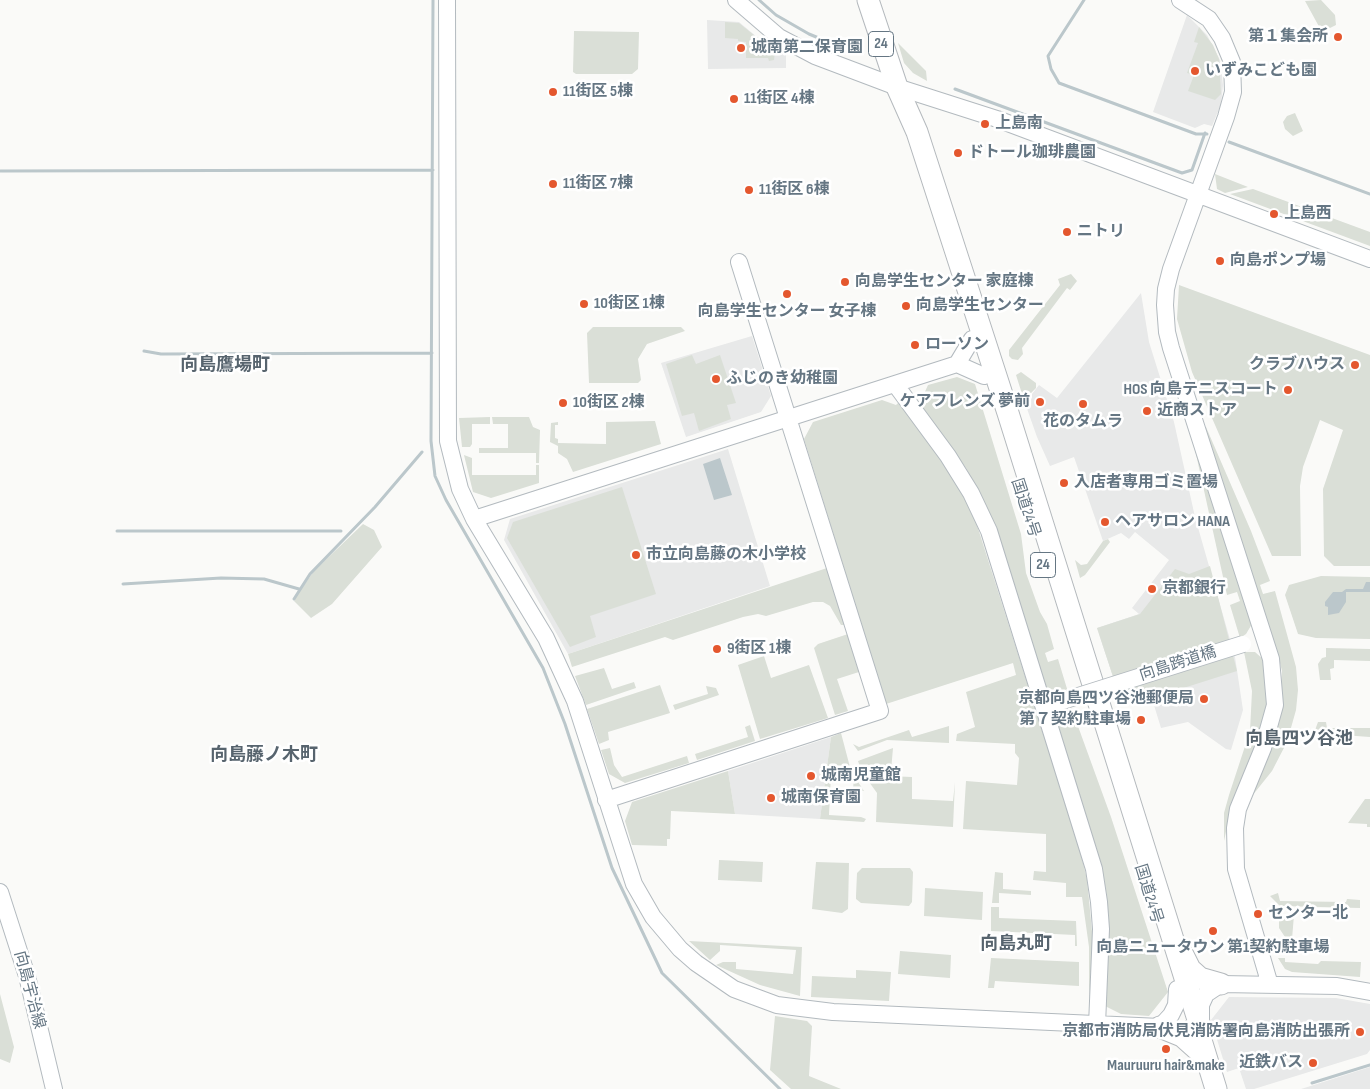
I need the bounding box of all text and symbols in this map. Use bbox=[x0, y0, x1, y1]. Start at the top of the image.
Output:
place label: 第１集会所 bbox=[1248, 27, 1328, 47]
marker: 第１集会所 bbox=[1332, 31, 1344, 43]
road number: 24 bbox=[868, 32, 894, 56]
place label: 城南第二保育園 bbox=[751, 38, 863, 58]
marker: 城南第二保育園 bbox=[735, 42, 747, 54]
place label: いずみこども園 bbox=[1205, 61, 1317, 81]
marker: いずみこども園 bbox=[1189, 65, 1201, 77]
place label: 11街区 5棟 bbox=[563, 82, 633, 102]
marker: 11街区 5棟 bbox=[547, 86, 559, 98]
place label: 11街区 4棟 bbox=[744, 89, 814, 109]
marker: 11街区 4棟 bbox=[728, 93, 740, 105]
place label: 上島南 bbox=[995, 114, 1043, 134]
marker: 上島南 bbox=[979, 118, 991, 130]
place label: ドトール珈琲農園 bbox=[968, 143, 1096, 163]
marker: ドトール珈琲農園 bbox=[952, 147, 964, 159]
place label: 11街区 7棟 bbox=[563, 174, 633, 194]
marker: 11街区 7棟 bbox=[547, 178, 559, 190]
place label: 11街区 6棟 bbox=[759, 180, 830, 200]
marker: 11街区 6棟 bbox=[743, 184, 755, 196]
place label: 上島西 bbox=[1284, 204, 1332, 224]
marker: 上島西 bbox=[1268, 208, 1280, 220]
place label: ニトリ bbox=[1077, 222, 1125, 242]
marker: ニトリ bbox=[1061, 226, 1073, 238]
place label: 向島ポンプ場 bbox=[1230, 251, 1326, 271]
marker: 向島ポンプ場 bbox=[1214, 255, 1226, 267]
place label: 向島学生センター 家庭棟 bbox=[855, 272, 1033, 292]
marker: 向島学生センター 家庭棟 bbox=[839, 276, 851, 288]
marker: 向島学生センター 女子棟 bbox=[781, 288, 793, 300]
place label: 10街区 1棟 bbox=[594, 294, 665, 314]
place label: 向島学生センター bbox=[916, 296, 1044, 316]
marker: 10街区 1棟 bbox=[578, 298, 590, 310]
marker: 向島学生センター bbox=[900, 300, 912, 312]
place label: 向島学生センター 女子棟 bbox=[698, 302, 876, 322]
place label: ローソン bbox=[925, 335, 989, 355]
marker: ローソン bbox=[909, 339, 921, 351]
district label: 向島鷹場町 bbox=[180, 354, 270, 376]
place label: クラブハウス bbox=[1249, 355, 1345, 375]
marker: クラブハウス bbox=[1349, 359, 1361, 371]
place label: ふじのき幼稚園 bbox=[726, 369, 838, 389]
marker: ふじのき幼稚園 bbox=[710, 373, 722, 385]
place label: HOS 向島テニスコート bbox=[1124, 380, 1278, 400]
marker: HOS 向島テニスコート bbox=[1282, 384, 1294, 396]
place label: ケアフレンズ 夢前 bbox=[900, 392, 1030, 412]
place label: 10街区 2棟 bbox=[573, 393, 644, 413]
marker: ケアフレンズ 夢前 bbox=[1034, 396, 1046, 408]
marker: 10街区 2棟 bbox=[557, 397, 569, 409]
marker: 花のタムラ bbox=[1077, 398, 1089, 410]
place label: 近商ストア bbox=[1157, 401, 1237, 421]
marker: 近商ストア bbox=[1141, 405, 1153, 417]
place label: 花のタムラ bbox=[1043, 412, 1123, 432]
place label: 入店者専用ゴミ置場 bbox=[1074, 473, 1218, 493]
street label: 国道24号 bbox=[1006, 476, 1044, 540]
marker: 入店者専用ゴミ置場 bbox=[1058, 477, 1070, 489]
place label: ヘアサロン HANA bbox=[1115, 512, 1230, 532]
marker: ヘアサロン HANA bbox=[1099, 516, 1111, 528]
place label: 市立向島藤の木小学校 bbox=[646, 545, 806, 565]
marker: 市立向島藤の木小学校 bbox=[630, 549, 642, 561]
road number: 24 bbox=[1030, 552, 1056, 578]
place label: 京都銀行 bbox=[1162, 579, 1226, 599]
marker: 京都銀行 bbox=[1146, 583, 1158, 595]
place label: 9街区 1棟 bbox=[727, 639, 791, 659]
marker: 9街区 1棟 bbox=[711, 643, 723, 655]
street label: 向島跨道橋 bbox=[1137, 643, 1219, 685]
place label: 京都向島四ツ谷池郵便局 bbox=[1018, 689, 1194, 709]
marker: 京都向島四ツ谷池郵便局 bbox=[1198, 693, 1210, 705]
place label: 第７契約駐車場 bbox=[1019, 710, 1131, 730]
marker: 第７契約駐車場 bbox=[1135, 714, 1147, 726]
district label: 向島四ツ谷池 bbox=[1245, 728, 1353, 750]
district label: 向島藤ノ木町 bbox=[210, 744, 318, 766]
place label: 城南児童館 bbox=[821, 766, 901, 786]
marker: 城南児童館 bbox=[805, 770, 817, 782]
place label: 城南保育園 bbox=[781, 788, 861, 808]
marker: 城南保育園 bbox=[765, 792, 777, 804]
street label: 国道24号 bbox=[1130, 862, 1166, 926]
place label: センター北 bbox=[1268, 904, 1348, 924]
marker: センター北 bbox=[1252, 908, 1264, 920]
marker: 向島ニュータウン 第1契約駐車場 bbox=[1207, 925, 1219, 937]
district label: 向島丸町 bbox=[980, 933, 1052, 955]
place label: 向島ニュータウン 第1契約駐車場 bbox=[1097, 938, 1329, 958]
street label: 向島宇治線 bbox=[9, 949, 49, 1031]
place label: 京都市消防局伏見消防署向島消防出張所 bbox=[1062, 1022, 1350, 1042]
marker: 京都市消防局伏見消防署向島消防出張所 bbox=[1354, 1026, 1366, 1038]
marker: Mauruuru hair&make bbox=[1160, 1043, 1172, 1055]
place label: 近鉄バス bbox=[1239, 1053, 1303, 1073]
place label: Mauruuru hair&make bbox=[1107, 1056, 1225, 1076]
marker: 近鉄バス bbox=[1307, 1057, 1319, 1069]

